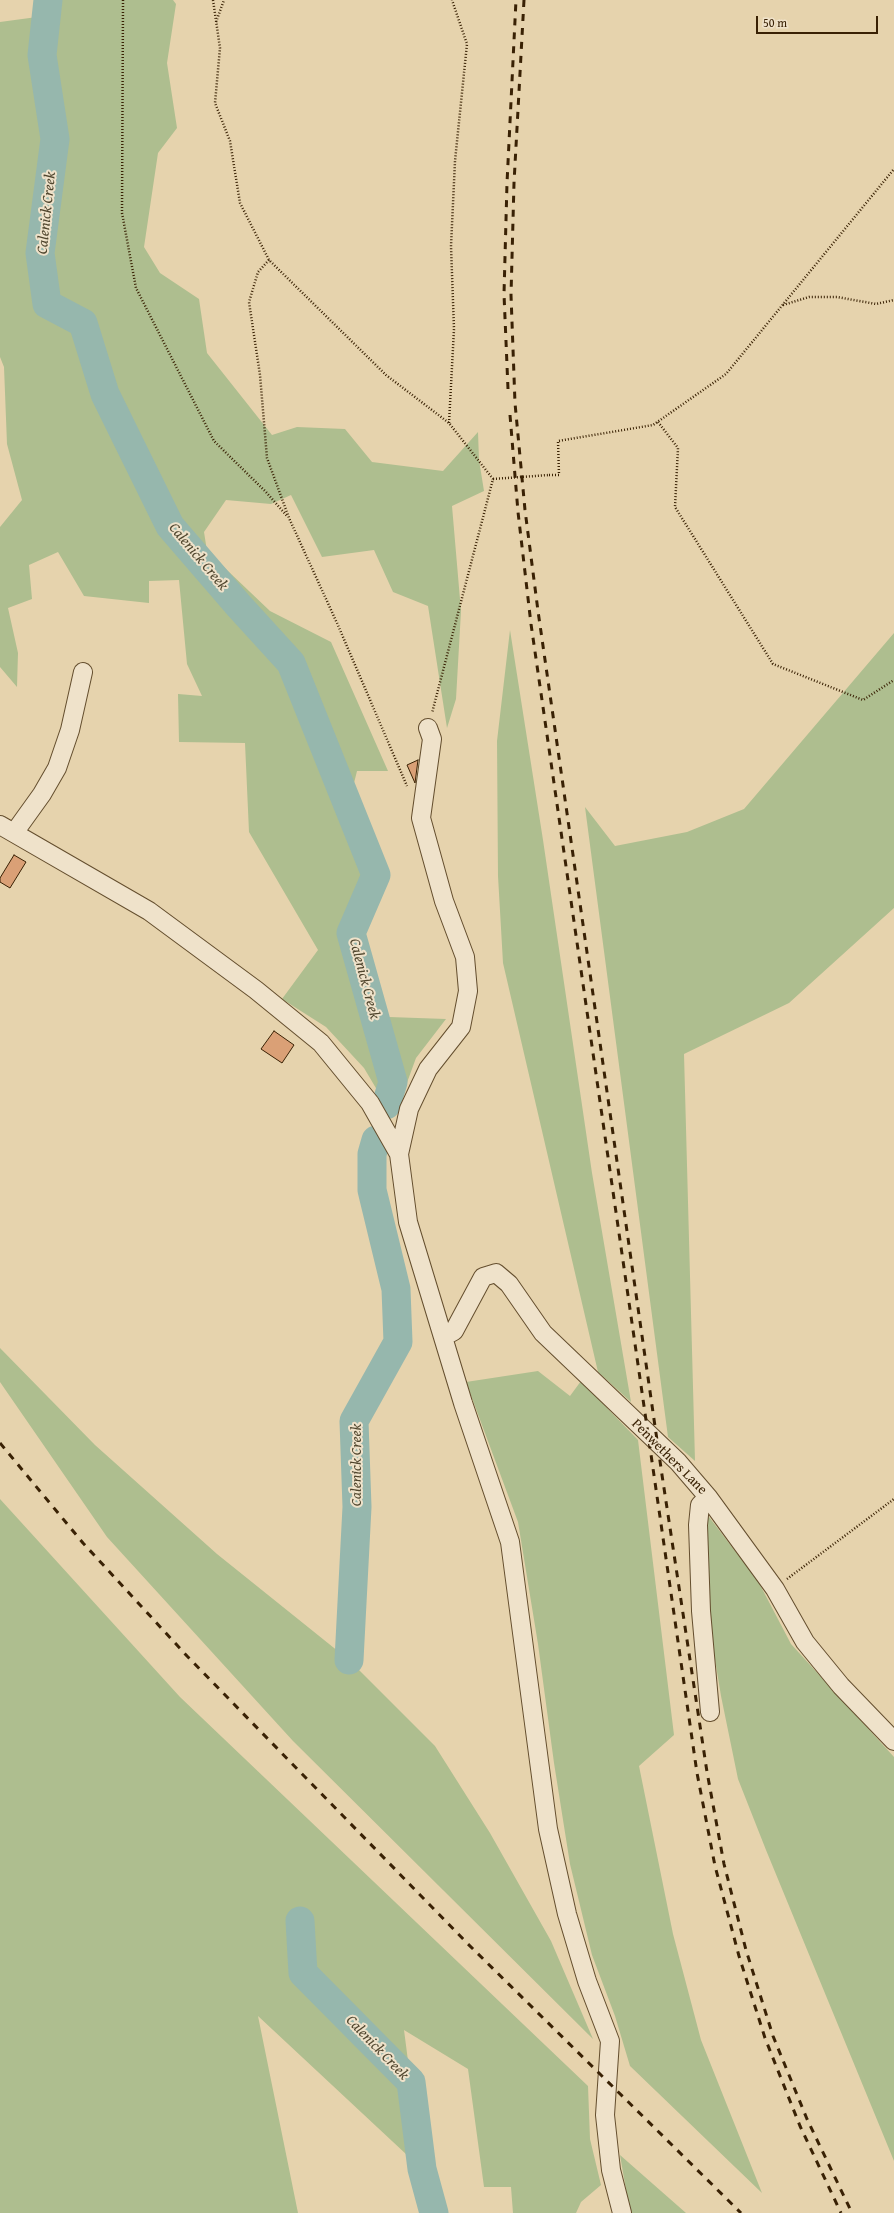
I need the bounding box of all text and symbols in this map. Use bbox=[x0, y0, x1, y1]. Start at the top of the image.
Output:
scale bar bbox=[758, 8, 880, 34]
text: 50 m bbox=[763, 14, 787, 31]
water label: Calenick Creek bbox=[34, 171, 60, 255]
water label: Calenick Creek bbox=[165, 520, 231, 594]
water label: Calenick Creek bbox=[345, 937, 383, 1021]
street label: Penwethers Lane bbox=[628, 1416, 710, 1498]
water label: Calenick Creek bbox=[348, 1424, 366, 1506]
water label: Calenick Creek bbox=[342, 2012, 412, 2084]

